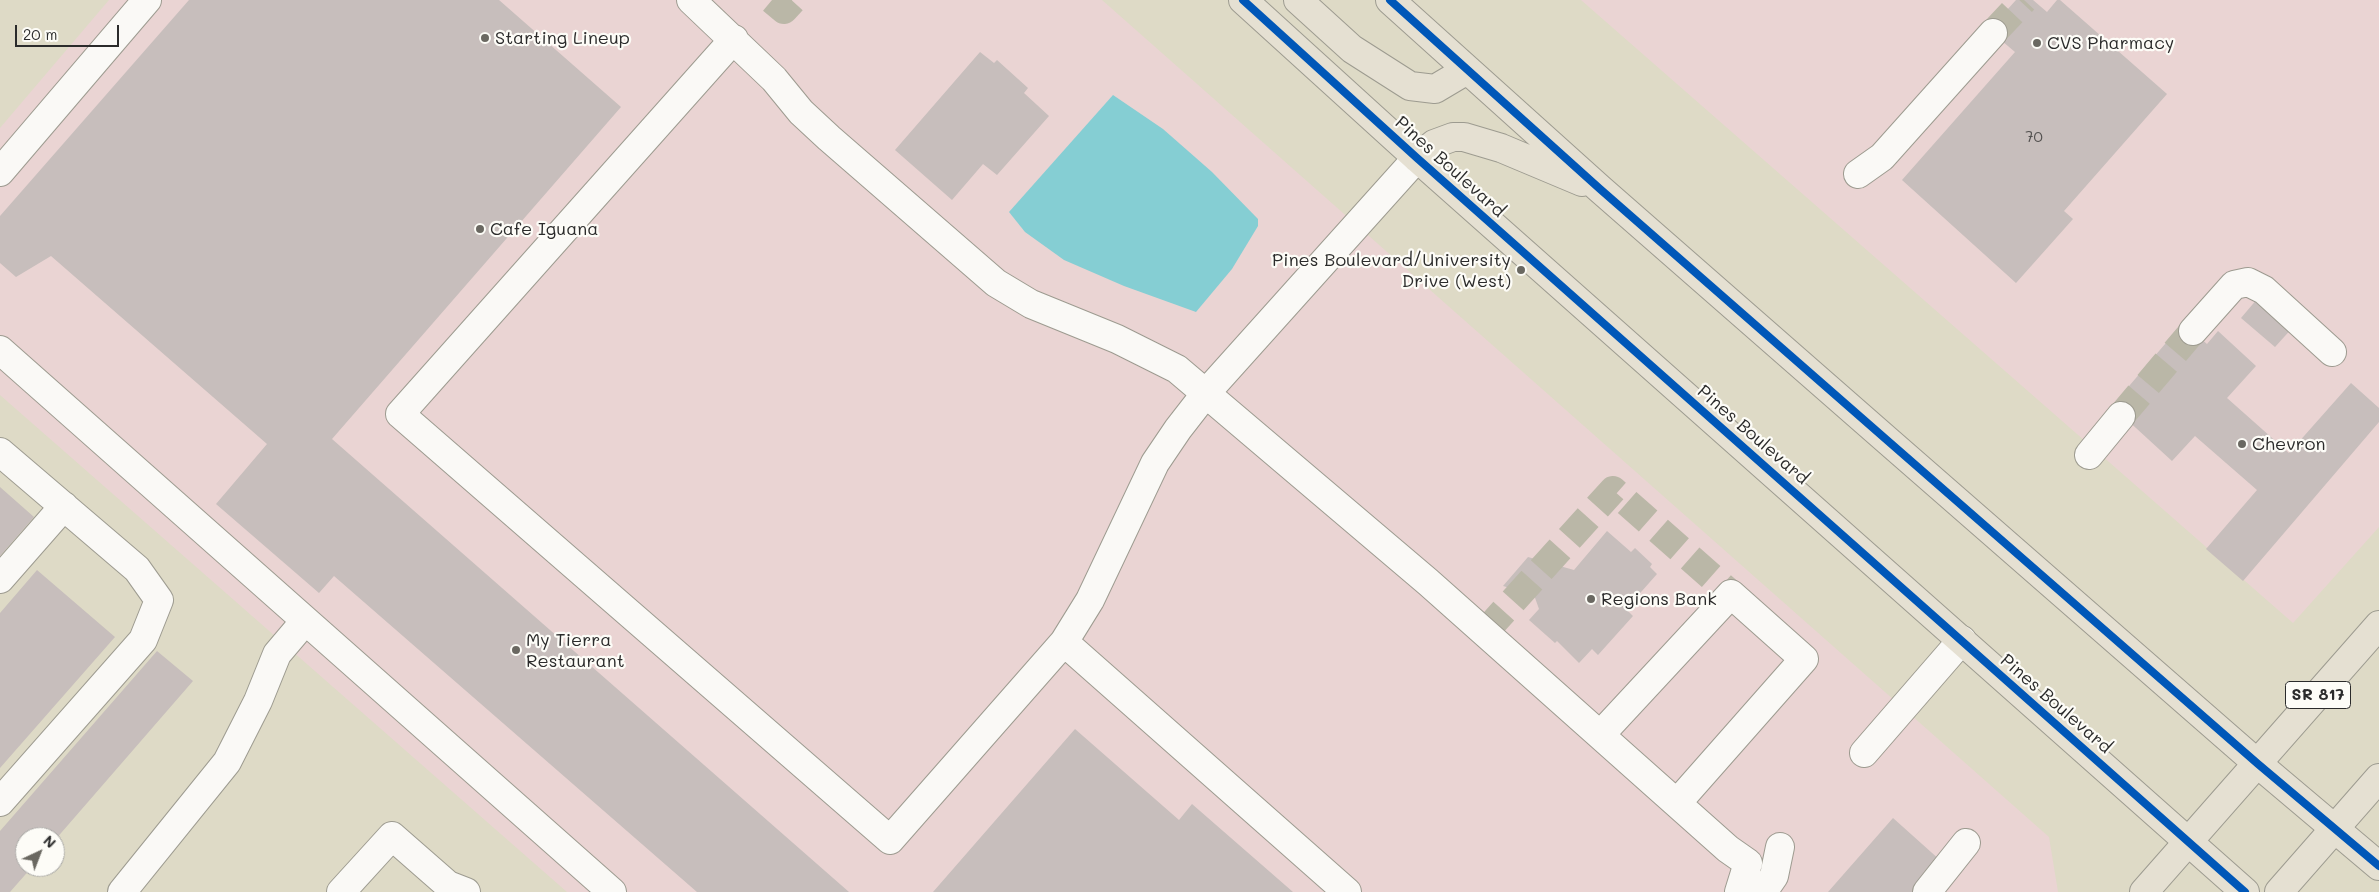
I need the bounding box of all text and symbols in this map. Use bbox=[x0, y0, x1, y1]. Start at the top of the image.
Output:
scale bar bbox=[18, 15, 121, 47]
text: 20 m bbox=[23, 24, 57, 44]
place label: Starting Lineup bbox=[495, 27, 630, 49]
marker: Starting Lineup bbox=[479, 32, 491, 44]
place label: CVS Pharmacy bbox=[2047, 32, 2174, 54]
marker: CVS Pharmacy bbox=[2031, 37, 2043, 49]
street label: Pines Boulevard bbox=[1391, 112, 1509, 222]
house number: 70 bbox=[2025, 128, 2043, 146]
place label: Cafe Iguana bbox=[490, 218, 599, 240]
marker: Cafe Iguana bbox=[474, 223, 486, 235]
place label: Pines Boulevard/University Drive (West) bbox=[1272, 249, 1511, 292]
marker: Pines Boulevard/University Drive (West) bbox=[1515, 264, 1527, 276]
street label: Pines Boulevard bbox=[1693, 381, 1813, 489]
place label: Chevron bbox=[2252, 433, 2325, 455]
marker: Chevron bbox=[2236, 438, 2248, 450]
place label: Regions Bank bbox=[1601, 588, 1717, 610]
marker: Regions Bank bbox=[1585, 593, 1597, 605]
place label: My Tierra Restaurant bbox=[526, 629, 625, 672]
marker: My Tierra Restaurant bbox=[510, 644, 522, 656]
street label: Pines Boulevard bbox=[1996, 650, 2116, 758]
road number: SR 817 bbox=[2286, 682, 2350, 708]
north arrow bbox=[15, 827, 65, 877]
text: N bbox=[40, 831, 60, 852]

